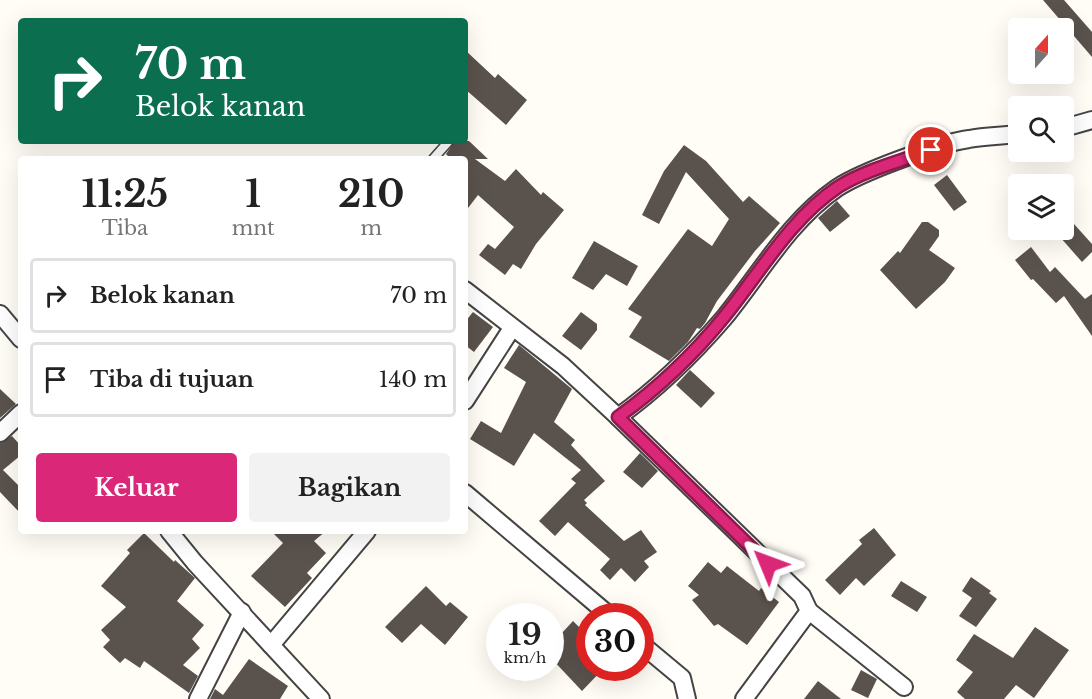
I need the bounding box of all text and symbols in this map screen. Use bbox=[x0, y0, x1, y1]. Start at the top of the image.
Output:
north arrow bbox=[1008, 18, 1074, 84]
map controls bbox=[1008, 18, 1074, 240]
text: 70 m bbox=[135, 38, 246, 90]
icon: right bbox=[36, 42, 114, 120]
text: Belok kanan bbox=[135, 90, 305, 123]
button: search bbox=[1008, 96, 1074, 162]
pin bbox=[905, 124, 956, 175]
icon: arrive bbox=[914, 133, 947, 166]
text: 11:25 bbox=[82, 172, 168, 217]
text: 1 bbox=[245, 172, 261, 217]
text: 210 bbox=[338, 172, 404, 217]
button: layers bbox=[1008, 174, 1074, 240]
text: Tiba bbox=[102, 216, 148, 240]
text: mnt bbox=[232, 216, 274, 240]
text: m bbox=[361, 216, 382, 240]
icon: right bbox=[39, 279, 72, 312]
text: Belok kanan bbox=[90, 282, 235, 309]
text: 70 m bbox=[390, 282, 447, 309]
icon: arrive bbox=[39, 363, 72, 396]
text: Tiba di tujuan bbox=[90, 366, 254, 393]
text: 140 m bbox=[379, 366, 447, 393]
button: Keluar bbox=[36, 453, 237, 522]
button: Bagikan bbox=[249, 453, 450, 522]
position arrow bbox=[736, 532, 800, 596]
speed limit sign: 30 bbox=[576, 603, 654, 681]
text: 19 bbox=[508, 616, 542, 653]
text: km/h bbox=[504, 648, 546, 667]

